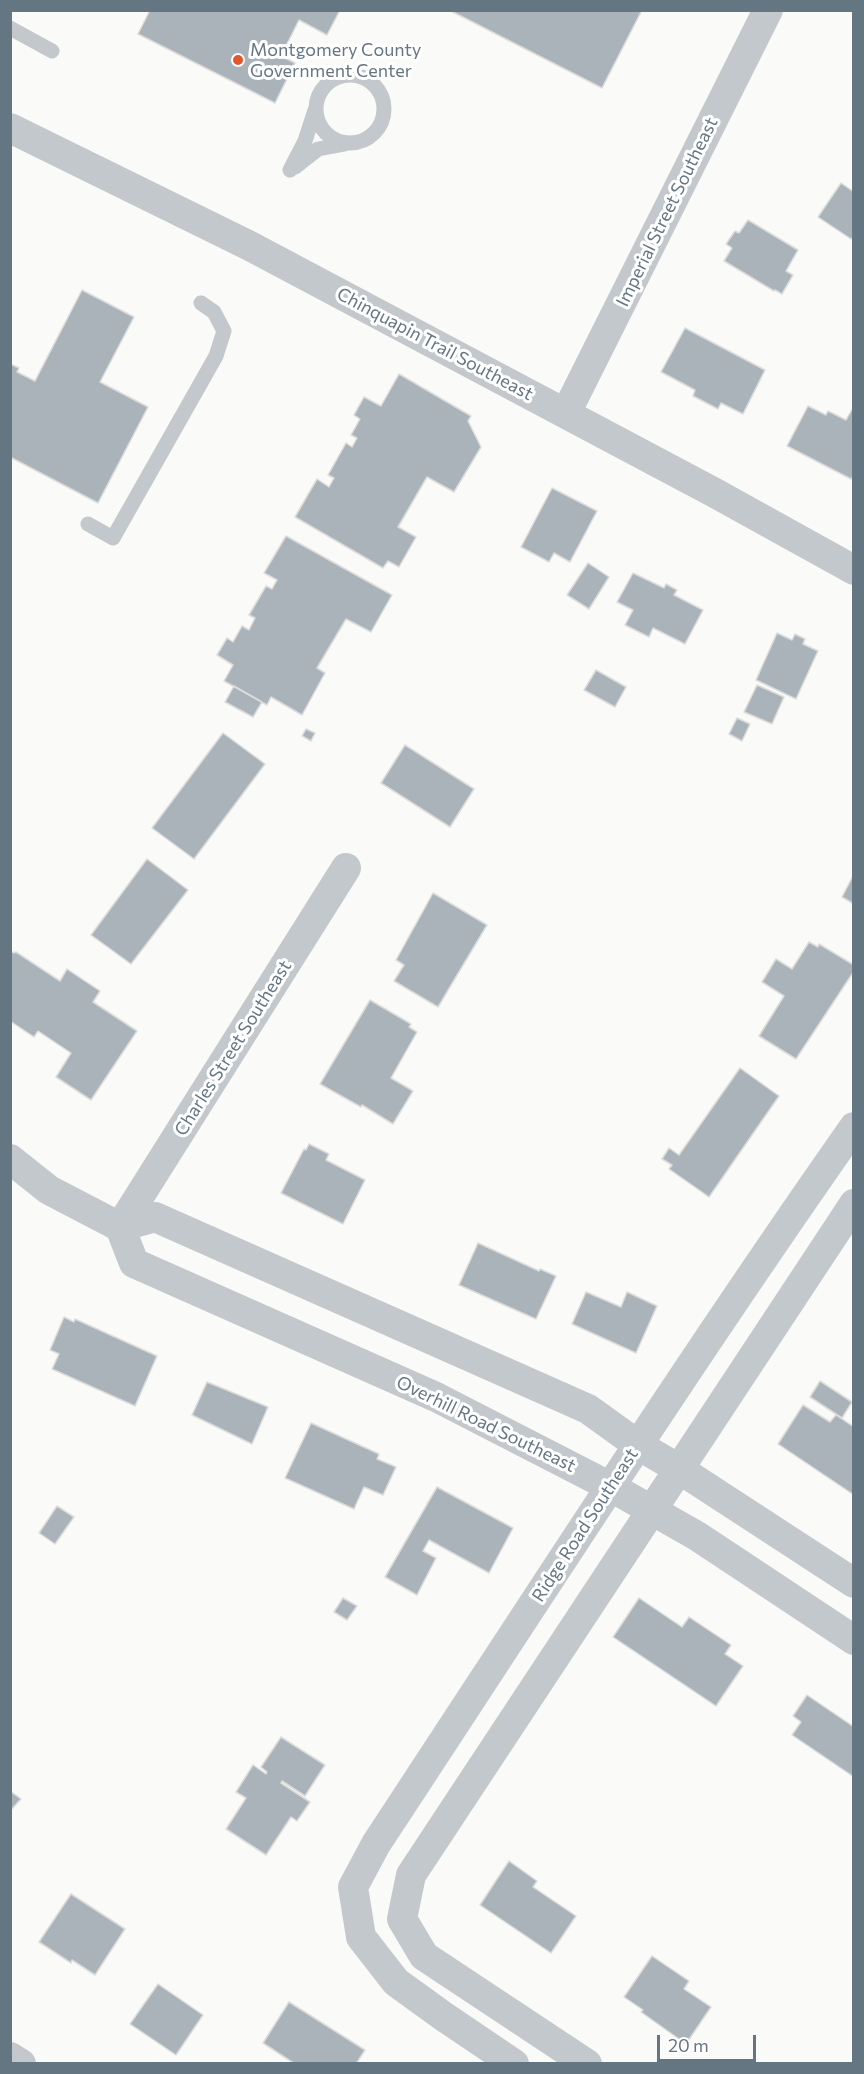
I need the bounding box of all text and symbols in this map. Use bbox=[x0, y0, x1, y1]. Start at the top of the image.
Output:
place label: Montgomery County Government Center bbox=[250, 39, 421, 82]
marker: Montgomery County Government Center bbox=[231, 53, 245, 67]
street label: Imperial Street Southeast bbox=[612, 114, 722, 310]
street label: Chinquapin Trail Southeast bbox=[333, 283, 537, 405]
street label: Charles Street Southeast bbox=[170, 956, 296, 1140]
street label: Overhill Road Southeast bbox=[393, 1371, 579, 1477]
street label: Ridge Road Southeast bbox=[527, 1444, 643, 1606]
scale bar bbox=[660, 2023, 759, 2061]
text: 20 m bbox=[668, 2034, 709, 2056]

